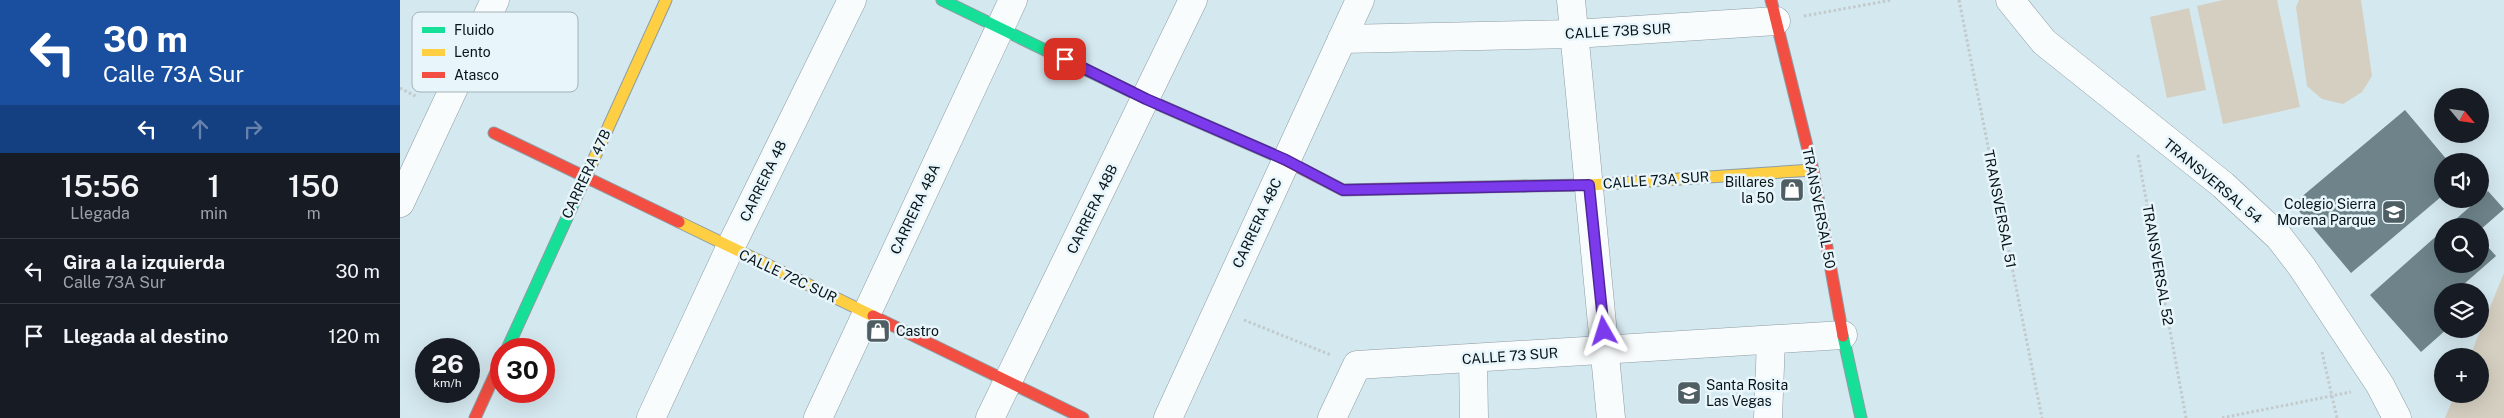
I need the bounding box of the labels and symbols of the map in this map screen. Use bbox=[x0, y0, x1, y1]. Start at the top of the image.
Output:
legend bbox=[412, 12, 578, 92]
street label: CALLE 73B SUR bbox=[1565, 20, 1671, 42]
text: Fluido bbox=[454, 22, 494, 38]
pin bbox=[1044, 38, 1086, 80]
text: Lento bbox=[454, 44, 491, 60]
text: Atasco bbox=[454, 67, 499, 83]
north arrow bbox=[2434, 88, 2489, 142]
street label: CARRERA 47B bbox=[558, 127, 614, 221]
street label: TRANSVERSAL 54 bbox=[2161, 135, 2265, 227]
street label: CARRERA 48 bbox=[737, 138, 789, 224]
street label: TRANSVERSAL 50 bbox=[1799, 146, 1839, 270]
street label: TRANSVERSAL 51 bbox=[1981, 149, 2019, 269]
street label: CARRERA 48A bbox=[887, 161, 943, 257]
street label: CARRERA 48B bbox=[1063, 162, 1121, 256]
street label: CALLE 73A SUR bbox=[1602, 168, 1710, 192]
place label: Billares la 50 bbox=[1725, 174, 1774, 206]
street label: CARRERA 48C bbox=[1229, 175, 1285, 271]
shop icon: Billares la 50 bbox=[1779, 177, 1805, 203]
place label: Colegio Sierra Morena Parque bbox=[2277, 196, 2376, 228]
school or university icon: Colegio Sierra Morena Parque bbox=[2381, 199, 2407, 225]
street label: TRANSVERSAL 52 bbox=[2139, 203, 2177, 327]
street label: CALLE 72C SUR bbox=[736, 246, 840, 306]
position arrow bbox=[1577, 304, 1629, 356]
shop icon: Castro bbox=[865, 318, 891, 344]
place label: Castro bbox=[896, 323, 939, 339]
speed limit sign: 30 bbox=[490, 338, 555, 403]
street label: CALLE 73 SUR bbox=[1461, 345, 1559, 367]
place label: Santa Rosita Las Vegas bbox=[1706, 377, 1788, 409]
school or university icon: Santa Rosita Las Vegas bbox=[1676, 380, 1702, 406]

